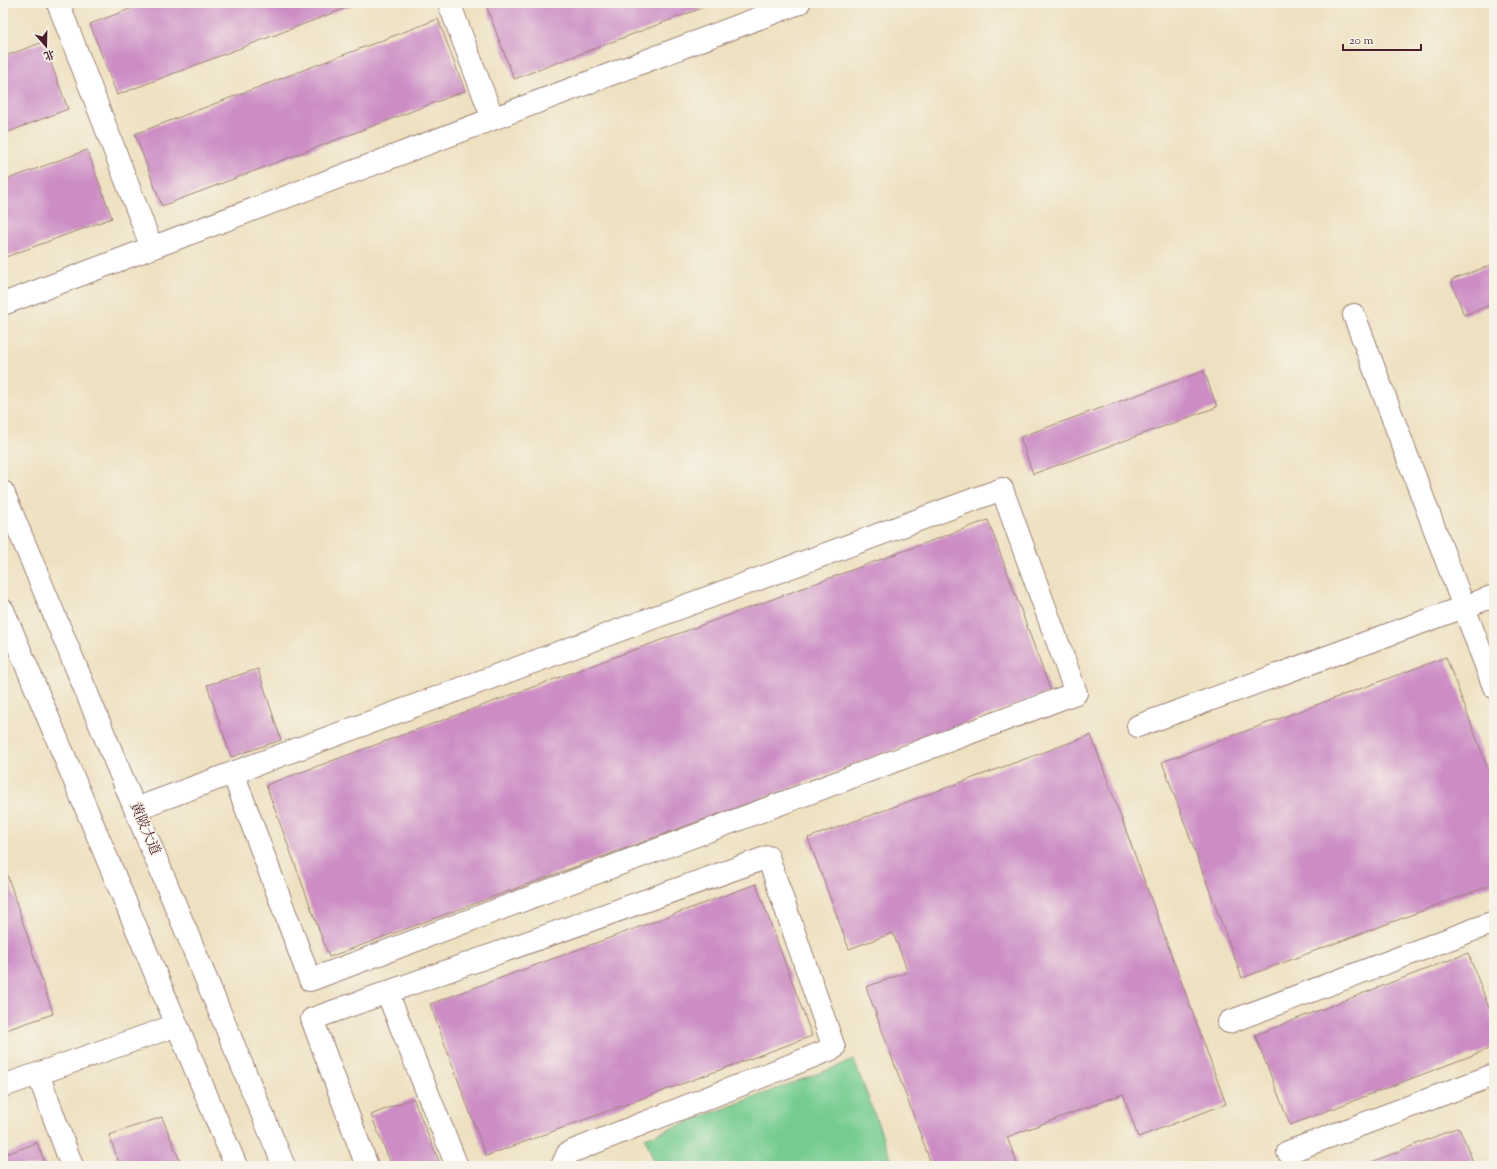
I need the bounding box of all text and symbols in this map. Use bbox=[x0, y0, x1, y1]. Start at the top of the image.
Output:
north arrow bbox=[26, 26, 66, 66]
scale bar bbox=[1343, 26, 1421, 52]
text: 20 m bbox=[1349, 32, 1374, 50]
text: 北 bbox=[41, 45, 57, 64]
street label: 黄陂大道 bbox=[124, 799, 164, 859]

